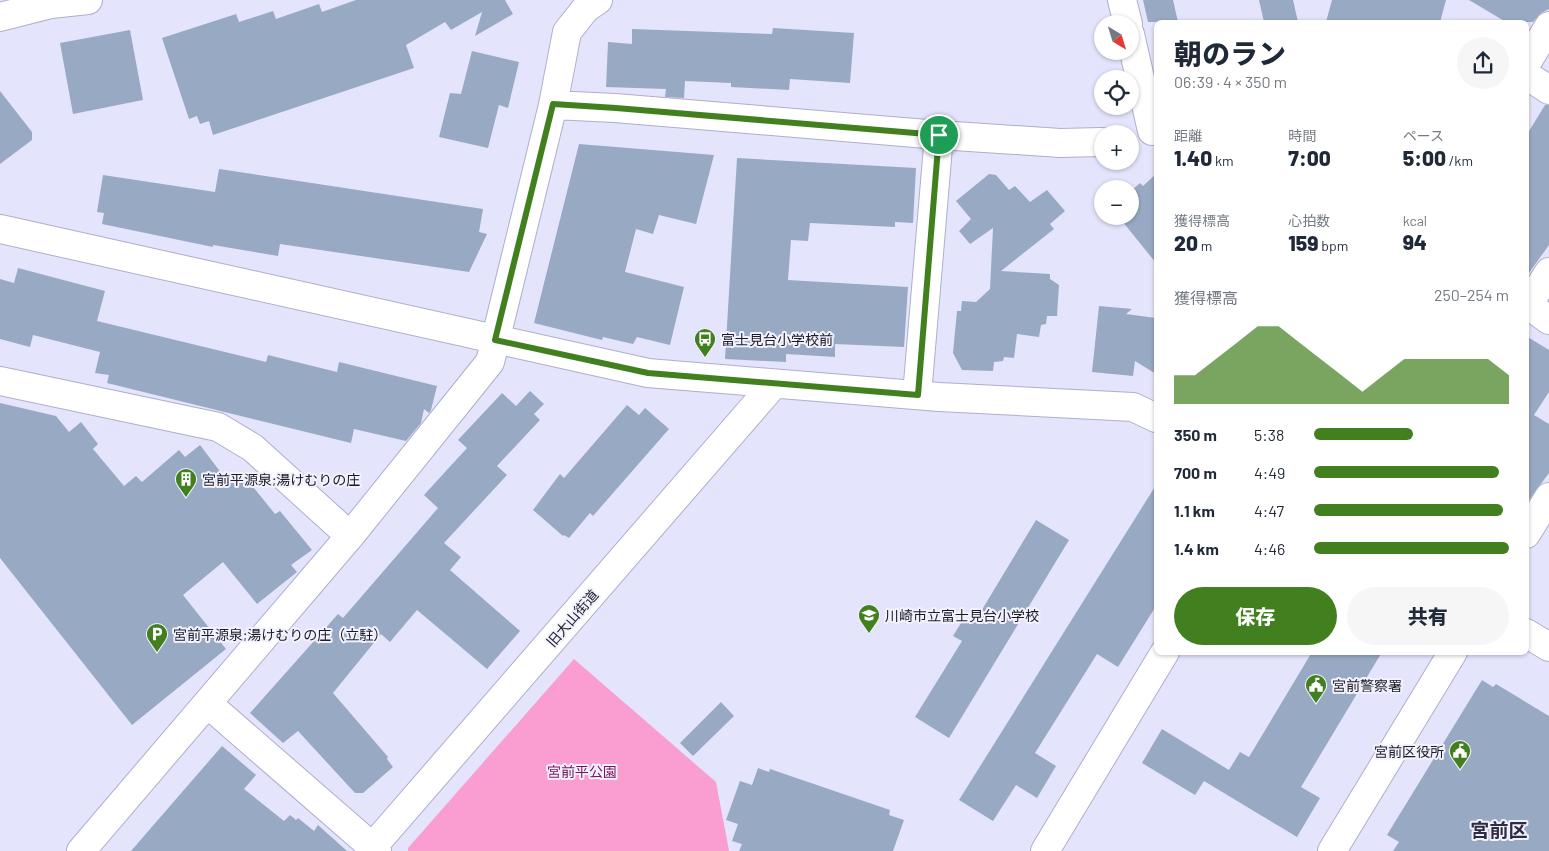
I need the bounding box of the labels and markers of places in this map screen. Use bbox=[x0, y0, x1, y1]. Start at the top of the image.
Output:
pin bbox=[918, 114, 960, 156]
bus stop icon: 富士見台小学校前 bbox=[693, 327, 717, 358]
place label: 富士見台小学校前 bbox=[721, 331, 833, 348]
building icon: 宮前平源泉;湯けむりの庄 bbox=[174, 467, 198, 498]
place label: 宮前平源泉;湯けむりの庄 bbox=[202, 471, 360, 488]
school or university icon: 川崎市立富士見台小学校 bbox=[857, 603, 881, 634]
place label: 川崎市立富士見台小学校 bbox=[885, 607, 1039, 624]
parking icon: 宮前平源泉;湯けむりの庄（立駐） bbox=[145, 622, 169, 653]
place label: 宮前平源泉;湯けむりの庄（立駐） bbox=[173, 626, 387, 643]
public building icon: 宮前警察署 bbox=[1304, 673, 1328, 704]
place label: 宮前警察署 bbox=[1332, 677, 1402, 694]
public building icon: 宮前区役所 bbox=[1448, 739, 1472, 770]
place label: 宮前区役所 bbox=[1374, 743, 1444, 760]

